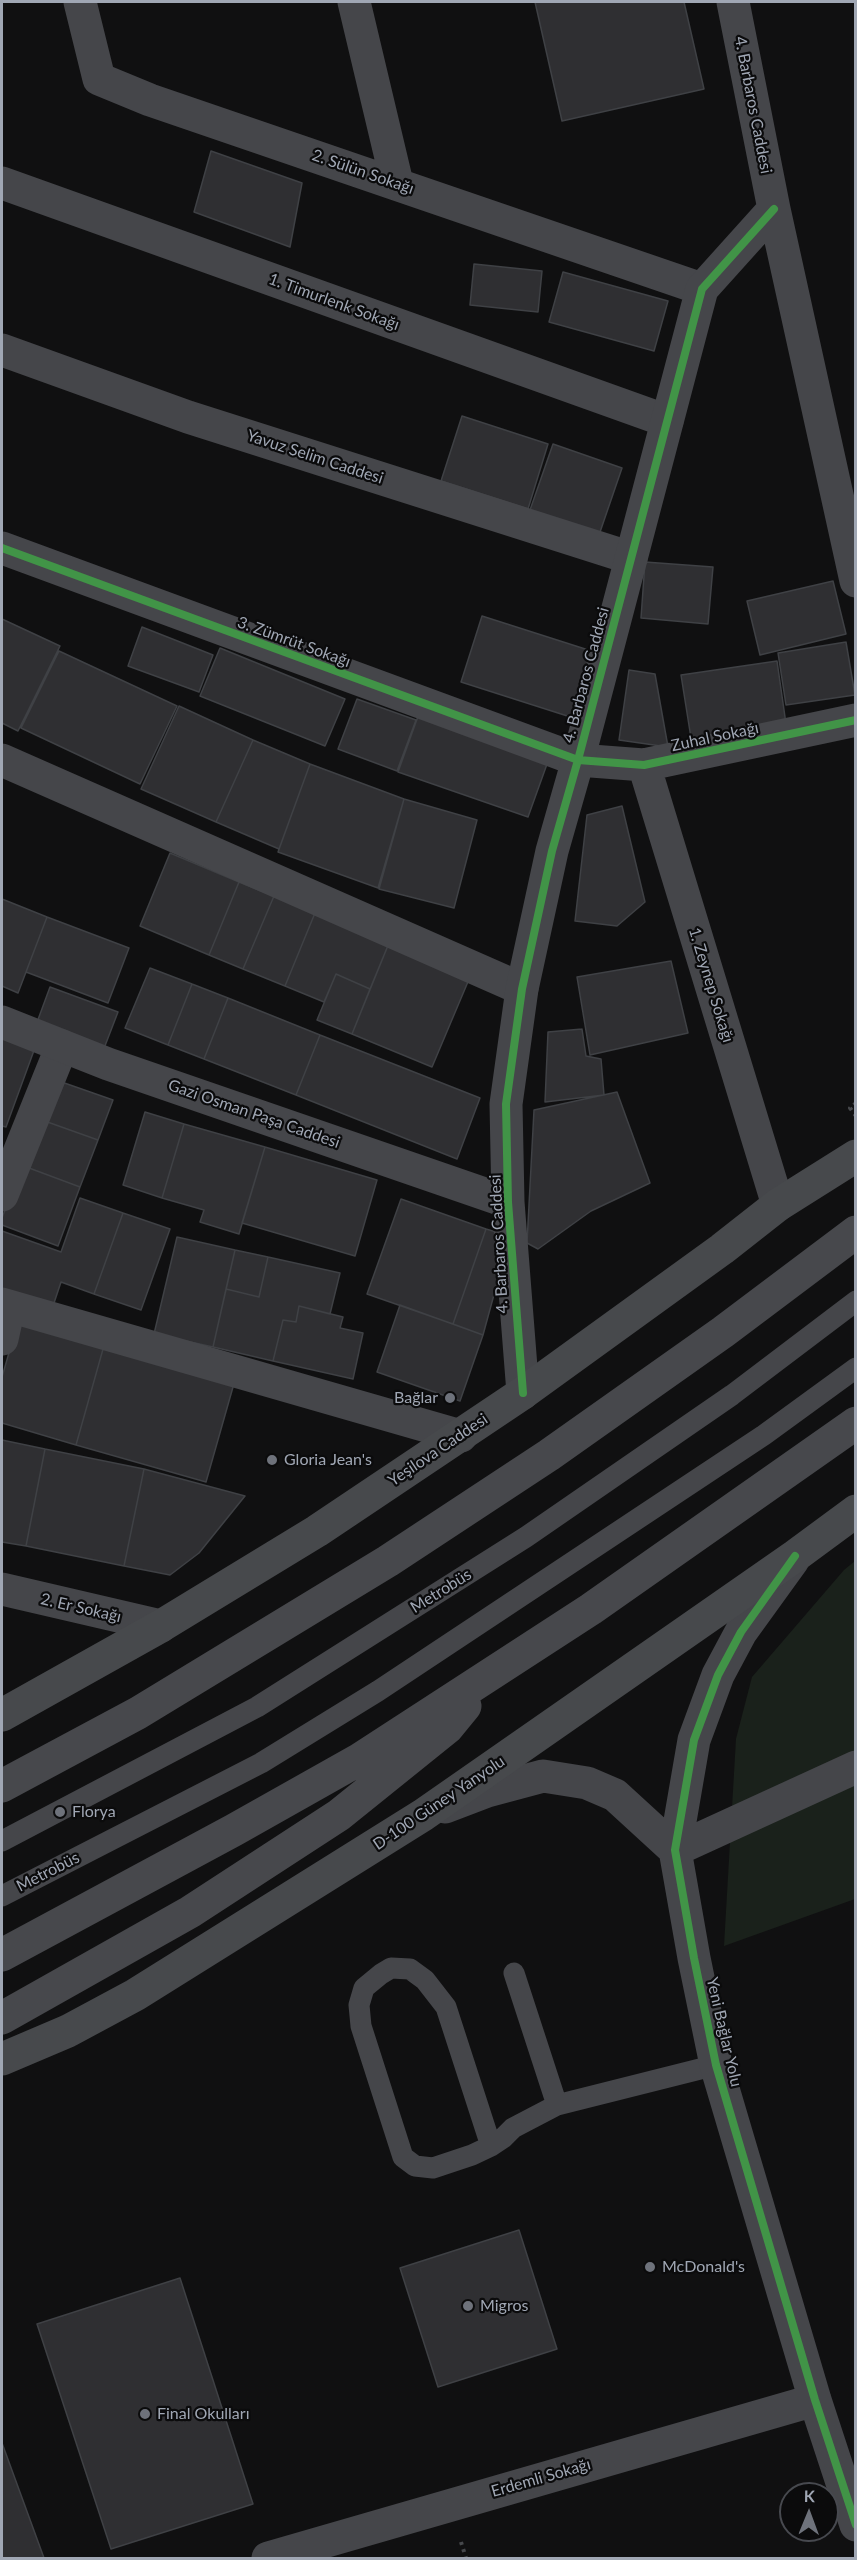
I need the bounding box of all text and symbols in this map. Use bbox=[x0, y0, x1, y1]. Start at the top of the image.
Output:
street label: 4. Barbaros Caddesi bbox=[730, 35, 776, 175]
street label: 2. Sülün Sokağı bbox=[310, 146, 416, 198]
street label: 1. Timurlenk Sokağı bbox=[266, 269, 402, 335]
street label: Yavuz Selim Caddesi bbox=[244, 426, 386, 488]
street label: 4. Barbaros Caddesi bbox=[559, 605, 613, 745]
street label: 3. Zümrüt Sokağı bbox=[235, 613, 353, 671]
street label: Zuhal Sokağı bbox=[670, 718, 760, 756]
street label: 1. Zeynep Sokağı bbox=[684, 925, 738, 1045]
street label: Gazi Osman Paşa Caddesi bbox=[166, 1076, 342, 1152]
street label: 4. Barbaros Caddesi bbox=[486, 1174, 512, 1314]
place label: Bağlar bbox=[394, 1388, 438, 1408]
marker: Bağlar bbox=[443, 1391, 457, 1405]
street label: Yeşilova Caddesi bbox=[385, 1410, 491, 1490]
place label: Gloria Jean's bbox=[284, 1450, 372, 1470]
marker: Gloria Jean's bbox=[265, 1453, 279, 1467]
street label: Metrobüs bbox=[407, 1565, 475, 1617]
street label: 2. Er Sokağı bbox=[39, 1589, 123, 1627]
street label: D-100 Güney Yanyolu bbox=[370, 1752, 508, 1854]
place label: Florya bbox=[72, 1802, 116, 1822]
marker: Florya bbox=[53, 1805, 67, 1819]
street label: Metrobüs bbox=[13, 1848, 83, 1896]
street label: Yeni Bağlar Yolu bbox=[702, 1975, 746, 2089]
place label: McDonald's bbox=[662, 2257, 745, 2277]
marker: McDonald's bbox=[643, 2260, 657, 2274]
place label: Migros bbox=[480, 2296, 528, 2316]
marker: Migros bbox=[461, 2299, 475, 2313]
place label: Final Okulları bbox=[157, 2404, 249, 2424]
marker: Final Okulları bbox=[138, 2407, 152, 2421]
street label: Erdemli Sokağı bbox=[489, 2455, 593, 2501]
north arrow bbox=[779, 2482, 839, 2542]
text: K bbox=[804, 2486, 815, 2505]

